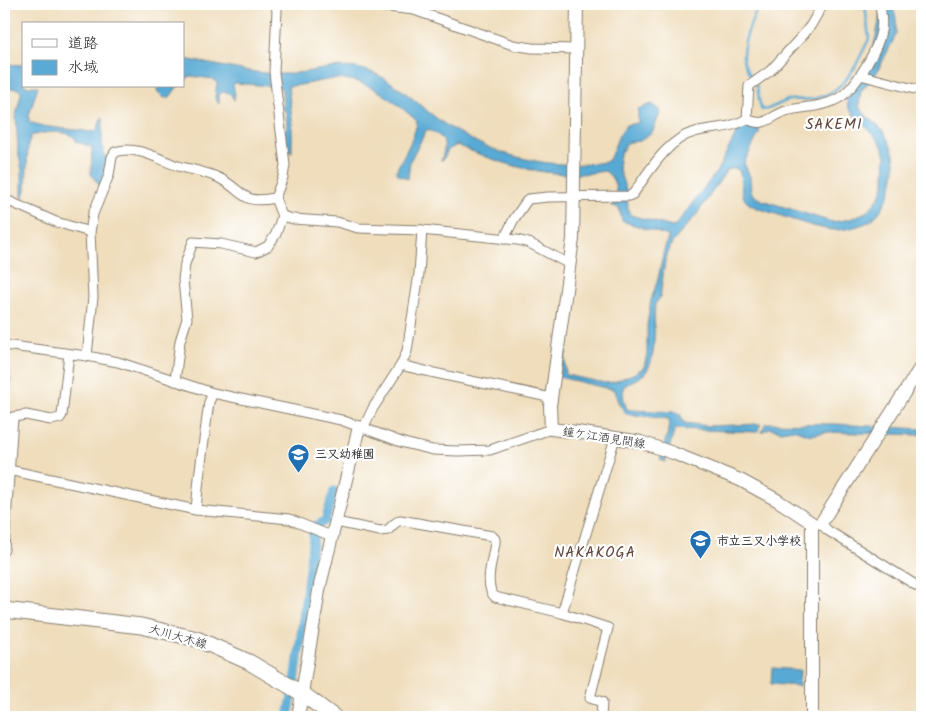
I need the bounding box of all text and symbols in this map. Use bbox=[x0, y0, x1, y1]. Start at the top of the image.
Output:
legend bbox=[22, 22, 185, 88]
text: 道路 bbox=[68, 32, 98, 56]
text: 水域 bbox=[68, 56, 98, 80]
district label: SAKEMI bbox=[805, 113, 863, 137]
street label: 鐘ケ江酒見間線 bbox=[561, 422, 647, 454]
school or university icon: 三又幼稚園 bbox=[287, 442, 311, 473]
place label: 三又幼稚園 bbox=[315, 445, 375, 464]
school or university icon: 市立三又小学校 bbox=[689, 529, 713, 560]
place label: 市立三又小学校 bbox=[717, 532, 801, 551]
district label: NAKAKOGA bbox=[554, 541, 636, 565]
street label: 大川大木線 bbox=[147, 620, 209, 654]

